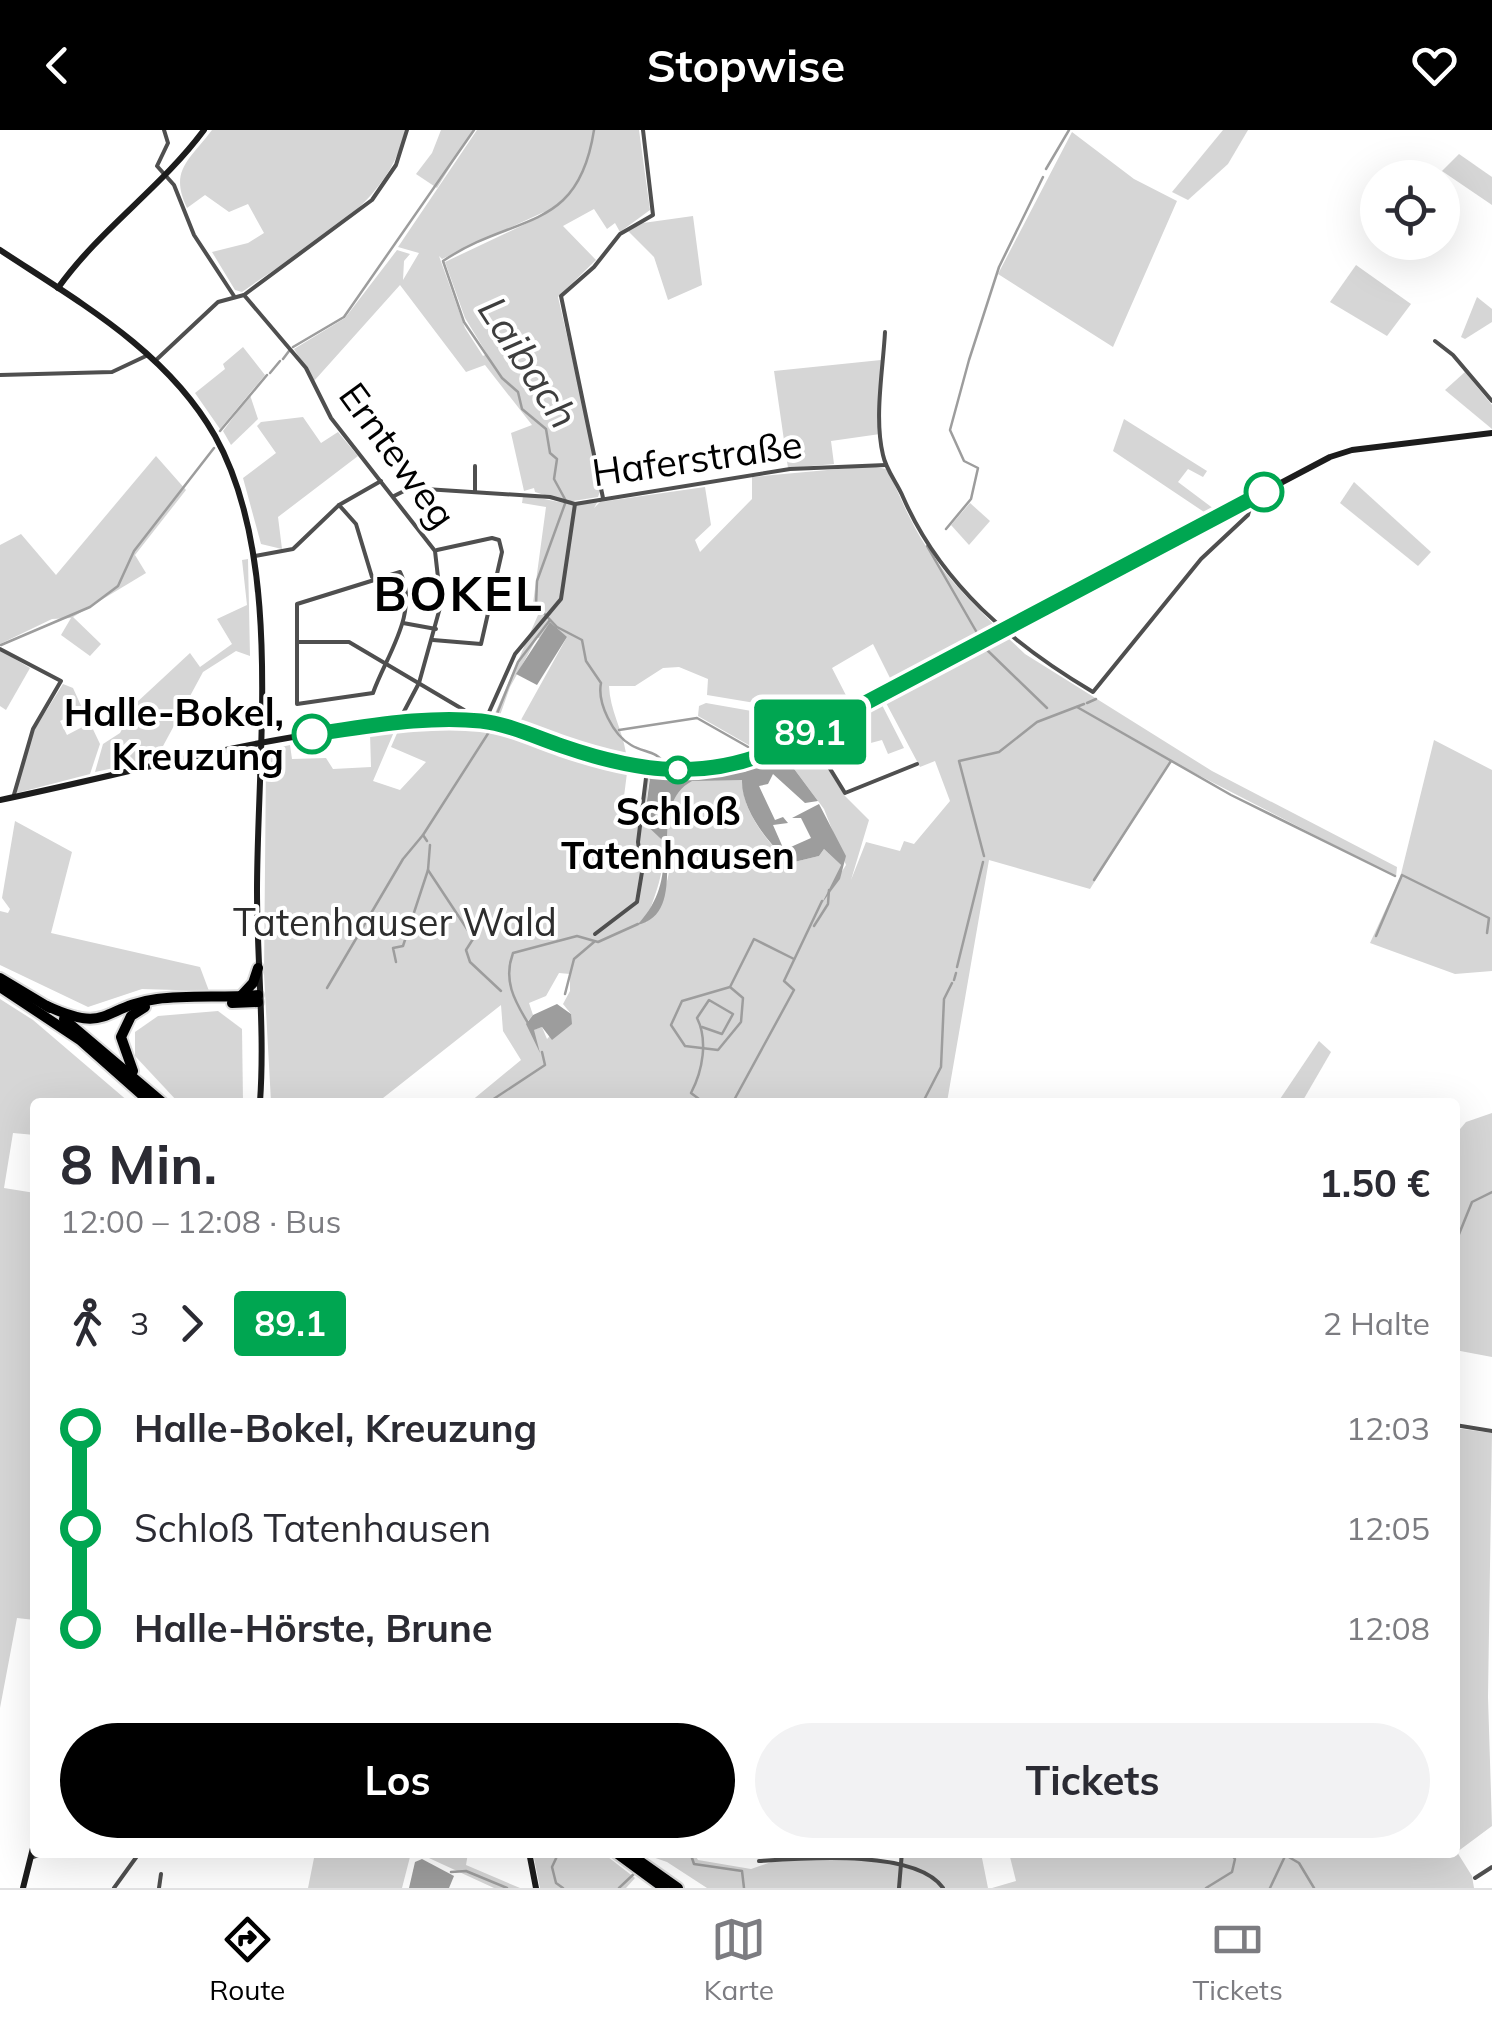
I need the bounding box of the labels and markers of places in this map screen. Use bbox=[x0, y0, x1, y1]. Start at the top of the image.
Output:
unlabelled marker bbox=[1245, 473, 1283, 511]
place label: Halle-Bokel, Kreuzung bbox=[64, 688, 284, 780]
marker: Halle-Bokel, Kreuzung bbox=[293, 715, 331, 753]
marker: Schloß Tatenhausen bbox=[665, 757, 691, 783]
place label: Schloß Tatenhausen bbox=[561, 787, 795, 879]

